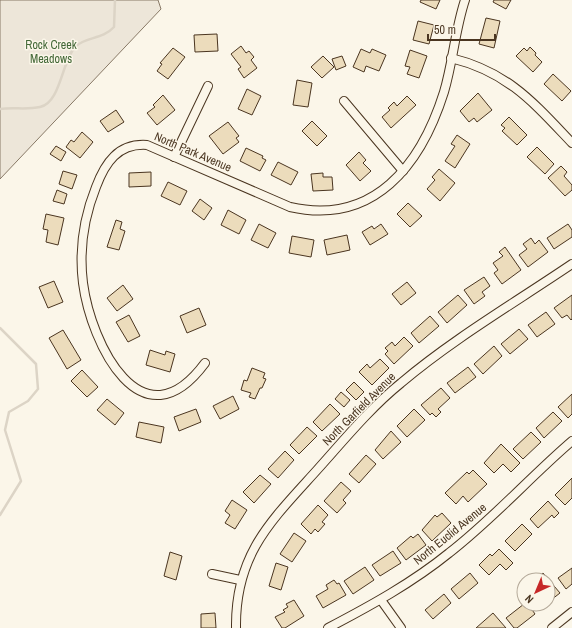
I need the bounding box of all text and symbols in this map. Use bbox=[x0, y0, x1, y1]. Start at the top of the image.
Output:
scale bar bbox=[428, 16, 495, 42]
text: 50 m bbox=[434, 22, 456, 38]
park label: Rock Creek Meadows bbox=[25, 37, 77, 67]
street label: North Park Avenue bbox=[152, 129, 234, 175]
street label: North Garfield Avenue bbox=[319, 369, 399, 449]
street label: North Euclid Avenue bbox=[410, 500, 490, 568]
north arrow bbox=[516, 572, 556, 612]
text: N bbox=[522, 592, 536, 606]

